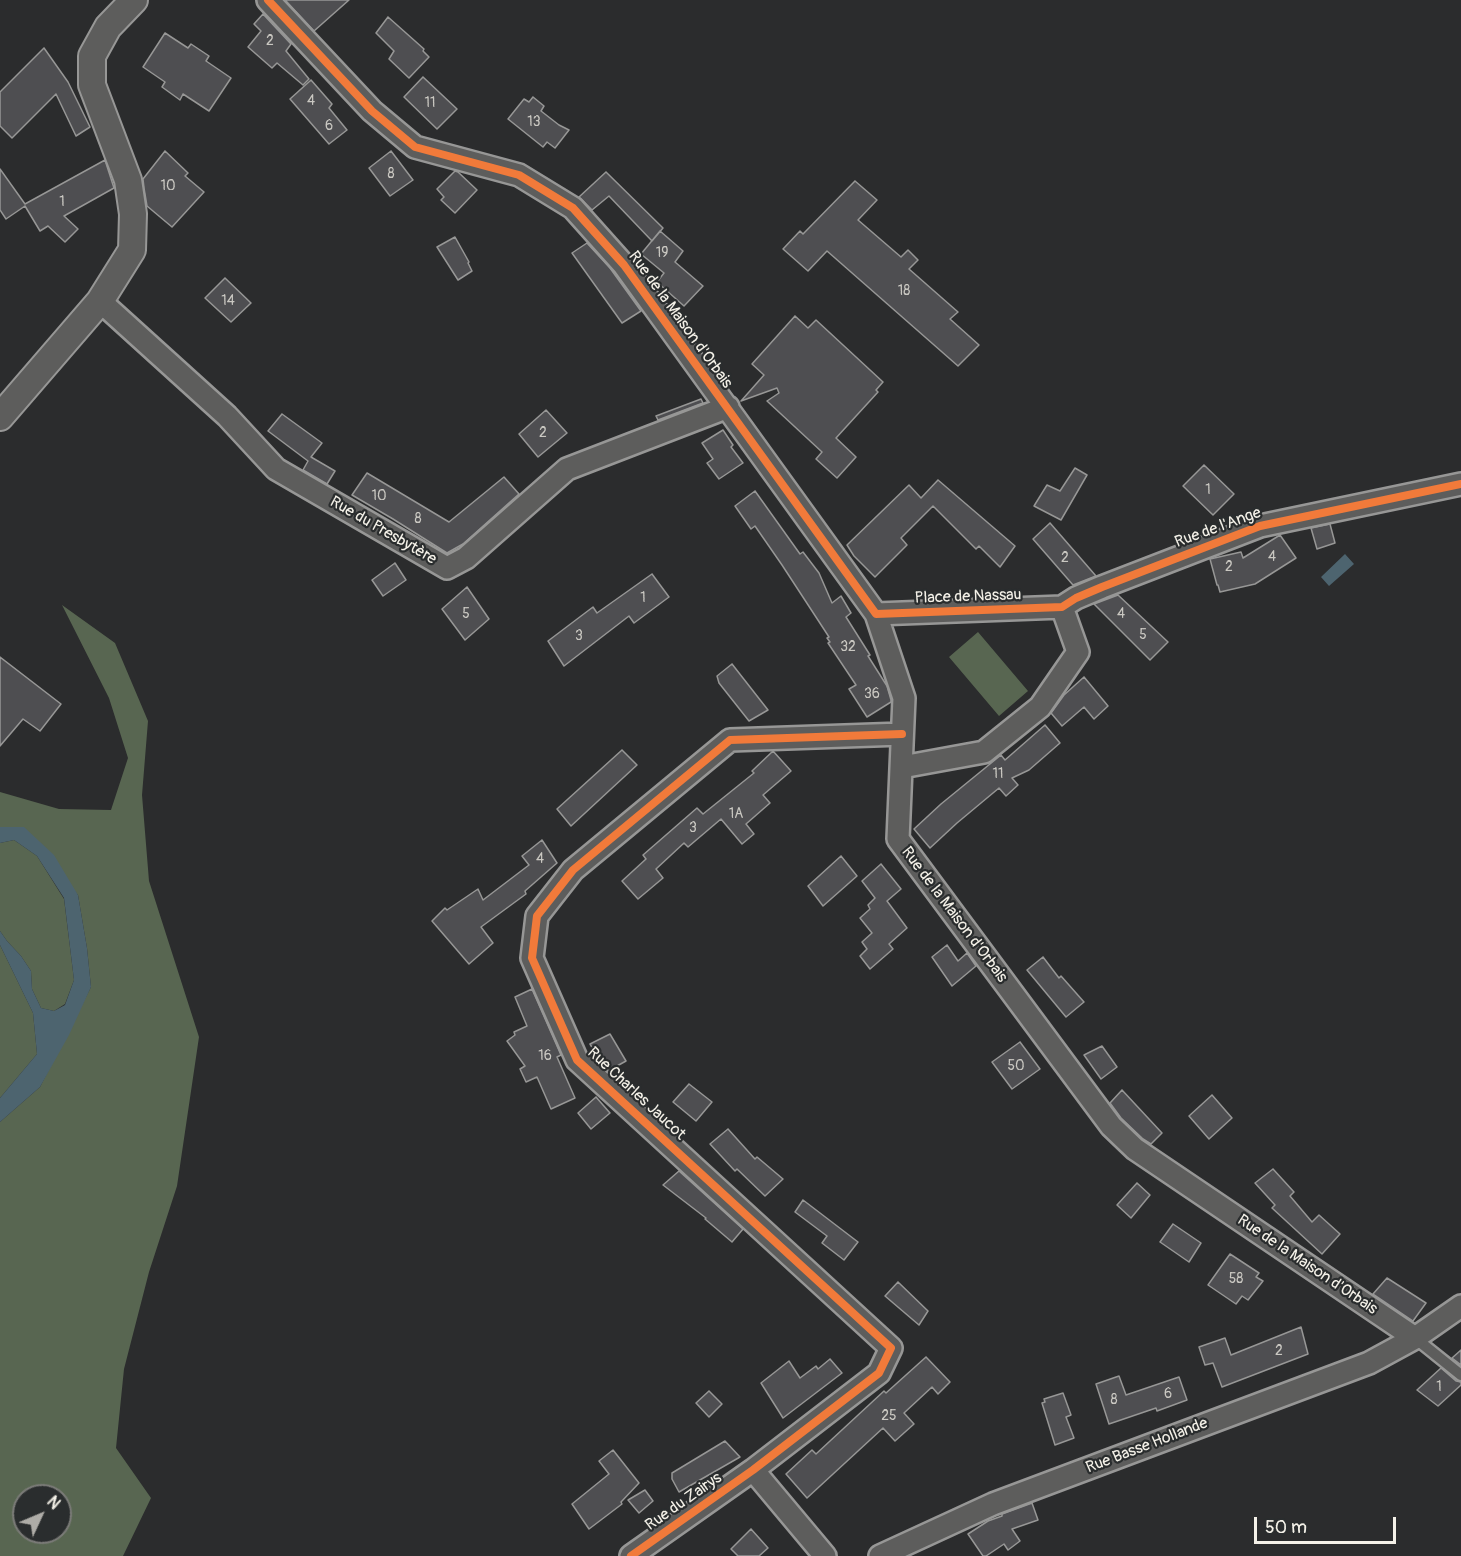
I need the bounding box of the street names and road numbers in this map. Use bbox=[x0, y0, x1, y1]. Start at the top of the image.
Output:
street label: Rue de la Maison d'Orbais bbox=[624, 248, 736, 392]
street label: Rue du Presbytère bbox=[326, 493, 440, 569]
street label: Rue de l'Ange bbox=[1172, 504, 1264, 552]
street label: Place de Nassau bbox=[914, 586, 1022, 608]
street label: Rue de la Maison d'Orbais bbox=[897, 843, 1011, 987]
street label: Rue Charles Jaucot bbox=[583, 1043, 689, 1145]
street label: Rue de la Maison d'Orbais bbox=[1233, 1211, 1381, 1319]
street label: Rue Basse Hollande bbox=[1083, 1414, 1211, 1478]
street label: Rue du Zairys bbox=[642, 1469, 726, 1535]

